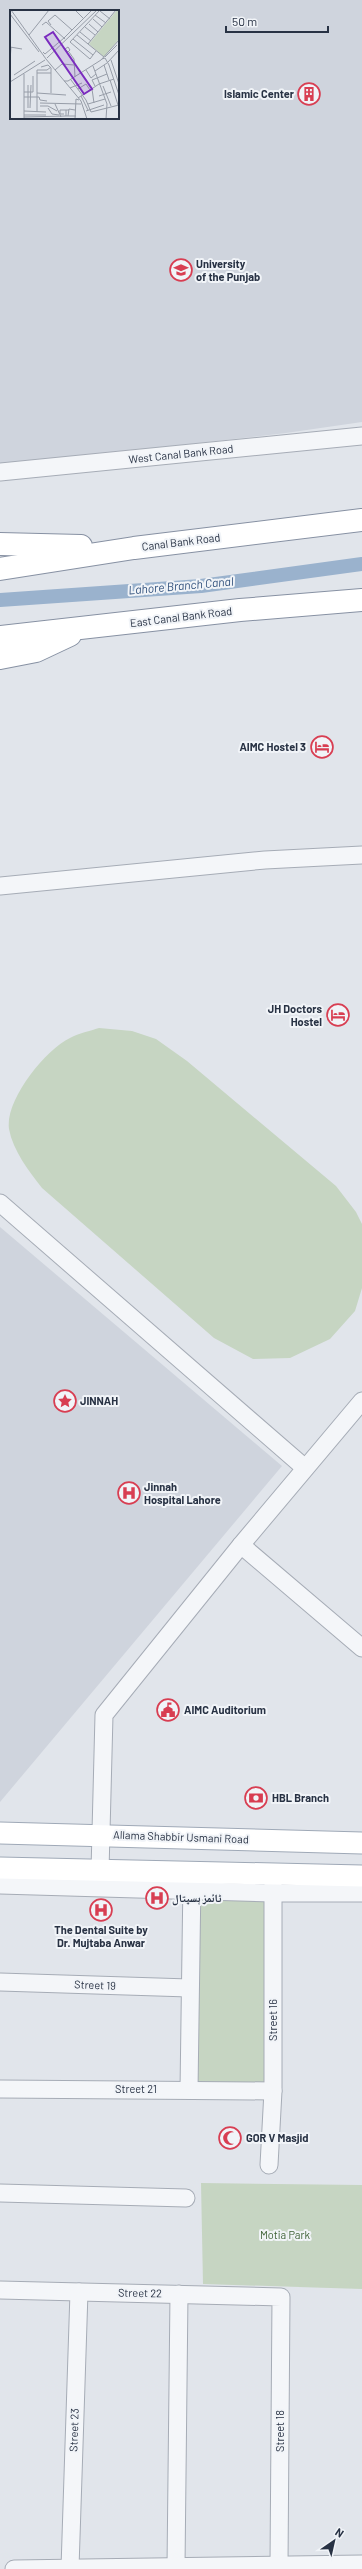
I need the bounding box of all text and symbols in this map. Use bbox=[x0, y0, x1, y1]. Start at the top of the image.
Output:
scale bar bbox=[226, 8, 328, 34]
inset map bbox=[10, 10, 119, 119]
text: 50 m bbox=[232, 14, 257, 28]
building icon: Islamic Center bbox=[296, 81, 322, 107]
place label: Islamic Center bbox=[224, 87, 295, 100]
school or university icon: University of the Punjab bbox=[168, 257, 194, 283]
place label: University of the Punjab bbox=[196, 257, 260, 283]
street label: West Canal Bank Road bbox=[128, 442, 234, 465]
street label: Canal Bank Road bbox=[141, 530, 221, 553]
water label: Lahore Branch Canal bbox=[128, 573, 234, 597]
street label: East Canal Bank Road bbox=[129, 604, 233, 629]
hotel icon: AIMC Hostel 3 bbox=[309, 734, 335, 760]
place label: AIMC Hostel 3 bbox=[239, 740, 306, 753]
place label: JH Doctors Hostel bbox=[268, 1002, 322, 1028]
hotel icon: JH Doctors Hostel bbox=[325, 1002, 351, 1028]
place icon: JINNAH bbox=[52, 1388, 78, 1414]
place label: JINNAH bbox=[80, 1394, 118, 1407]
hospital icon: Jinnah Hospital Lahore bbox=[116, 1480, 142, 1506]
place label: Jinnah Hospital Lahore bbox=[144, 1480, 221, 1506]
public building icon: AIMC Auditorium bbox=[155, 1697, 181, 1723]
place label: AIMC Auditorium bbox=[184, 1703, 266, 1716]
bank icon: HBL Branch bbox=[243, 1785, 269, 1811]
place label: HBL Branch bbox=[272, 1791, 329, 1804]
street label: Allama Shabbir Usmani Road bbox=[113, 1828, 249, 1845]
hospital icon: ٹائمز ہسپتال bbox=[144, 1885, 170, 1911]
place label: ٹائمز ہسپتال bbox=[172, 1891, 222, 1906]
hospital icon: The Dental Suite by Dr. Mujtaba Anwar bbox=[88, 1897, 114, 1923]
place label: The Dental Suite by Dr. Mujtaba Anwar bbox=[54, 1923, 148, 1949]
street label: Street 19 bbox=[74, 1977, 116, 1992]
street label: Street 16 bbox=[266, 1999, 279, 2041]
street label: Street 21 bbox=[115, 2082, 157, 2095]
mosque icon: GOR V Masjid bbox=[217, 2125, 243, 2151]
place label: GOR V Masjid bbox=[246, 2131, 309, 2144]
park label: Motia Park bbox=[260, 2228, 311, 2241]
street label: Street 22 bbox=[118, 2286, 162, 2299]
street label: Street 23 bbox=[66, 2408, 81, 2452]
street label: Street 18 bbox=[273, 2410, 286, 2452]
north arrow bbox=[314, 2521, 354, 2561]
text: N bbox=[333, 2525, 347, 2540]

